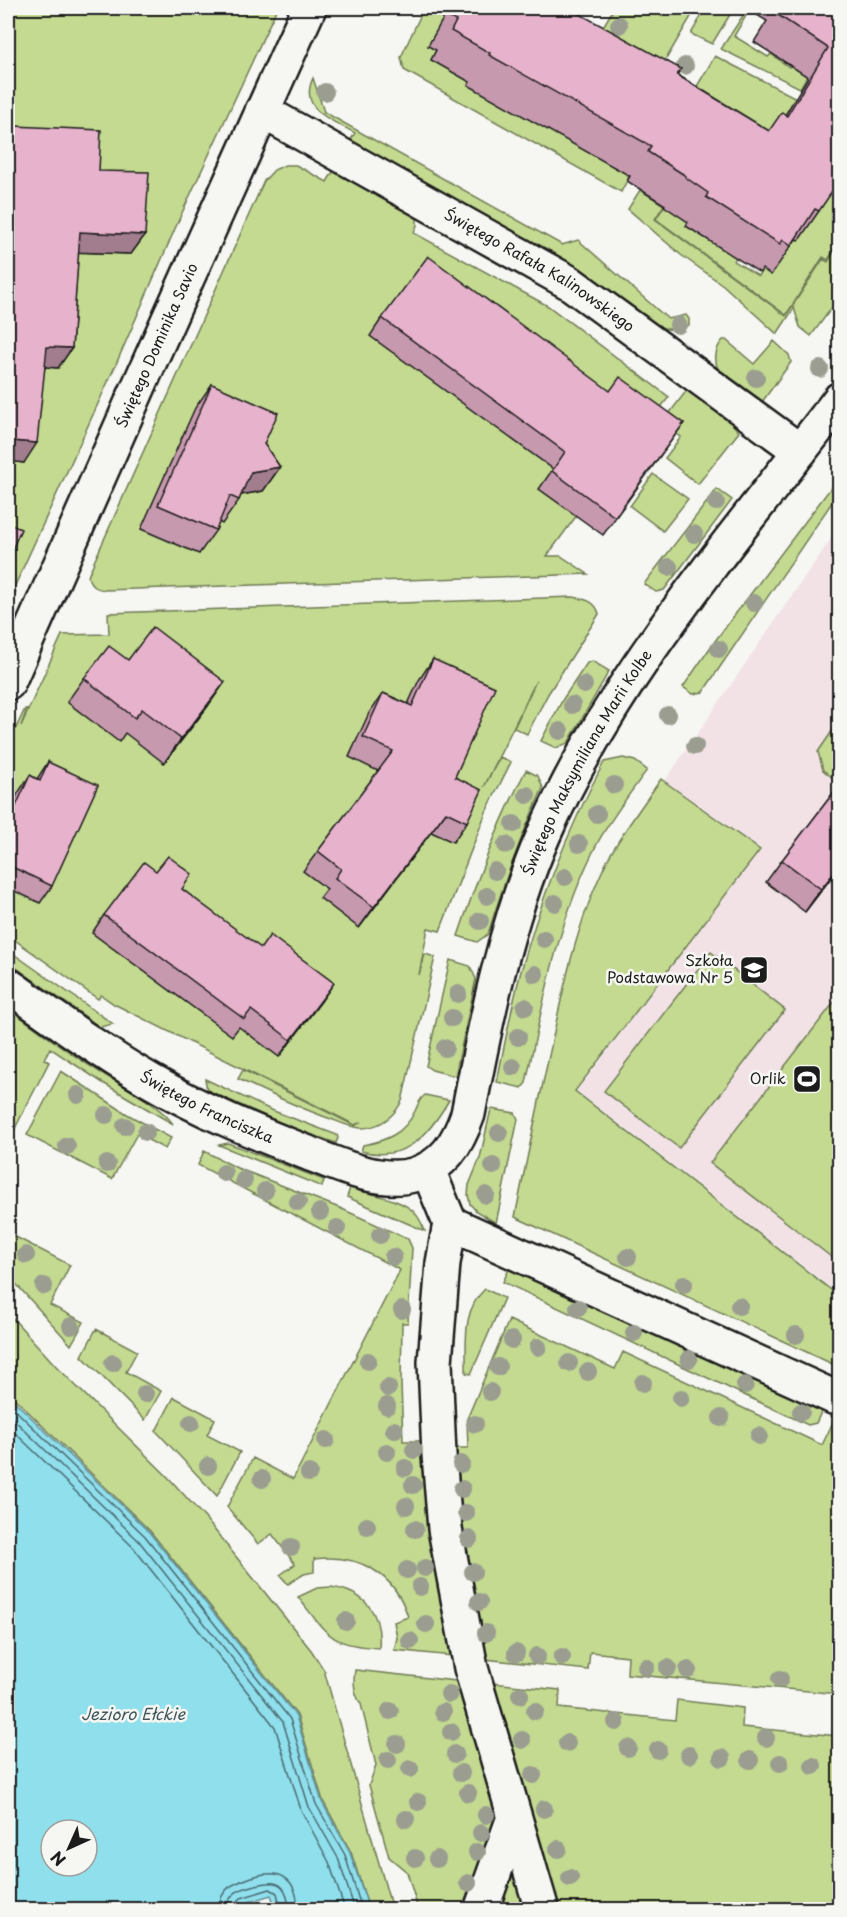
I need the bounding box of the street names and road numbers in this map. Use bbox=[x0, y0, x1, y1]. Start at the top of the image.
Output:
street label: Świętego Rafała Kalinowskiego bbox=[440, 202, 640, 337]
street label: Świętego Dominika Savio bbox=[109, 259, 203, 431]
street label: Świętego Maksymiliana Marii Kolbe bbox=[515, 644, 657, 878]
street label: Świętego Franciszka bbox=[136, 1064, 278, 1148]

